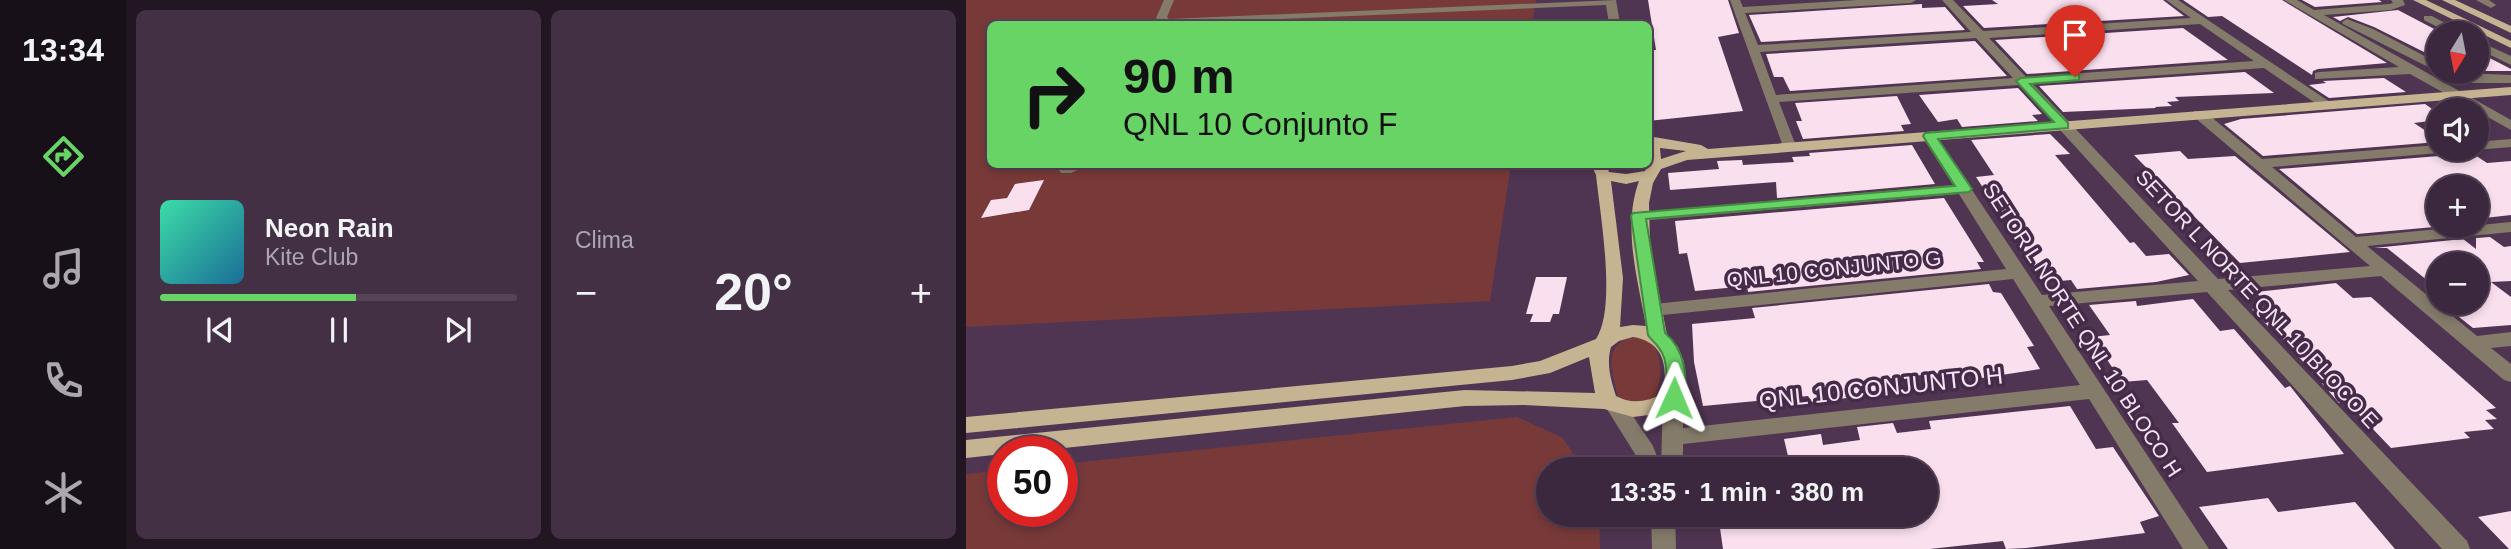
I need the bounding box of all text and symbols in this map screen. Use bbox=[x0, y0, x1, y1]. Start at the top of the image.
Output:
pin bbox=[2045, 5, 2105, 77]
icon: arrive bbox=[2056, 16, 2094, 54]
north arrow bbox=[2426, 21, 2488, 84]
map controls bbox=[2426, 21, 2489, 315]
text: 13:34 bbox=[22, 32, 104, 68]
icon: right bbox=[1008, 49, 1099, 140]
text: 90 m bbox=[1123, 49, 1235, 103]
button: sound bbox=[2426, 98, 2489, 161]
text: QNL 10 Conjunto F bbox=[1123, 106, 1398, 142]
icon: directions bbox=[39, 132, 88, 181]
street label: SETOR L NORTE QNL 10 BLOCO E bbox=[2132, 165, 2383, 432]
button: + bbox=[2426, 175, 2489, 238]
street label: SETOR L NORTE QNL 10 BLOCO H bbox=[1979, 179, 2186, 481]
text: Neon Rain bbox=[265, 213, 394, 243]
text: Clima bbox=[575, 227, 634, 253]
icon: music bbox=[39, 244, 88, 293]
text: Kite Club bbox=[265, 244, 358, 270]
street label: QNL 10 CONJUNTO G bbox=[1725, 246, 1943, 291]
button: − bbox=[2426, 252, 2489, 315]
text: 20° bbox=[714, 263, 793, 321]
text: − bbox=[575, 272, 597, 314]
text: + bbox=[910, 272, 932, 314]
icon: previous bbox=[201, 311, 239, 349]
icon: pause bbox=[320, 311, 358, 349]
icon: next bbox=[439, 311, 477, 349]
icon: phone bbox=[39, 356, 88, 405]
position arrow bbox=[1637, 361, 1711, 435]
street label: QNL 10 CONJUNTO H bbox=[1758, 361, 2004, 414]
speed limit sign: 50 bbox=[987, 436, 1078, 527]
icon: climate bbox=[39, 468, 88, 517]
text: 13:35 · 1 min · 380 m bbox=[1610, 477, 1864, 507]

